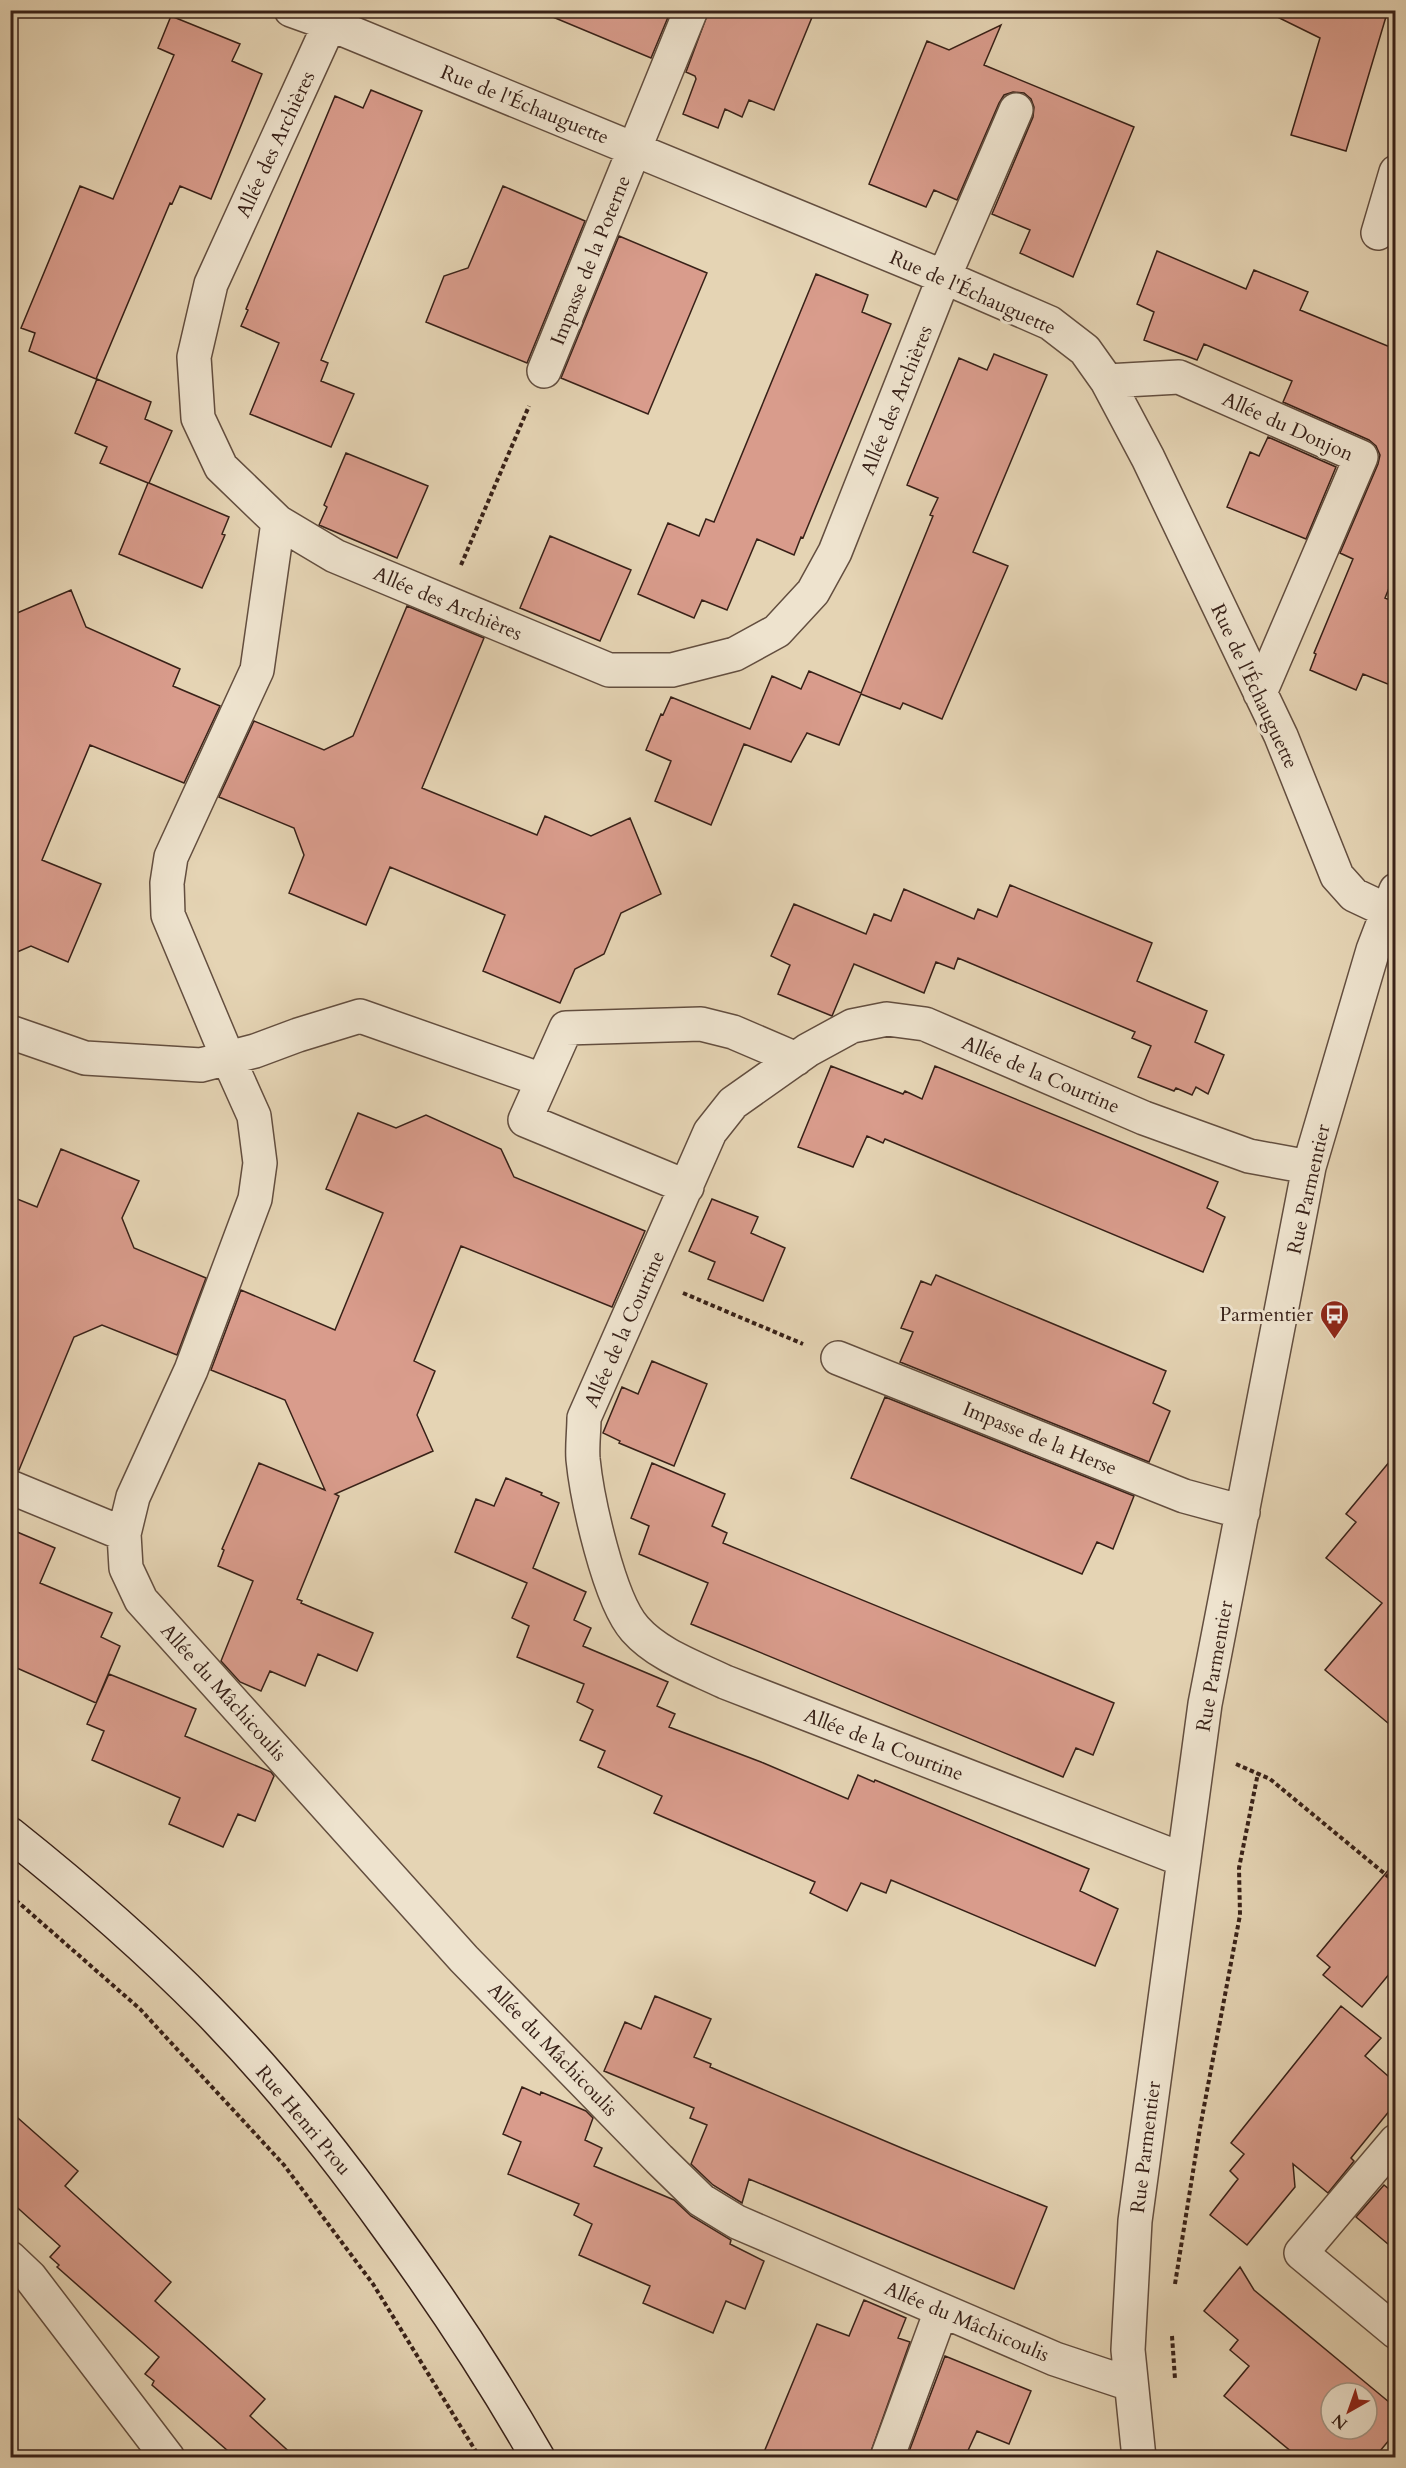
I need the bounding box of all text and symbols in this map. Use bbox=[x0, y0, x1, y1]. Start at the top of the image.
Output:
street label: Rue de l'Échauguette bbox=[437, 58, 613, 151]
street label: Allée des Archières bbox=[230, 66, 321, 222]
street label: Impasse de la Poterne bbox=[544, 171, 637, 349]
street label: Rue de l'Échauguette bbox=[886, 244, 1060, 341]
street label: Allée des Archières bbox=[854, 321, 939, 479]
street label: Allée du Donjon bbox=[1218, 385, 1358, 468]
street label: Allée des Archières bbox=[369, 560, 526, 647]
street label: Rue de l'Échauguette bbox=[1204, 599, 1305, 773]
street label: Allée de la Courtine bbox=[958, 1029, 1124, 1120]
street label: Rue Parmentier bbox=[1280, 1121, 1337, 1257]
street label: Allée de la Courtine bbox=[578, 1247, 671, 1412]
bus stop icon: Parmentier bbox=[1318, 1298, 1350, 1340]
place label: Parmentier bbox=[1220, 1301, 1314, 1328]
street label: Impasse de la Herse bbox=[959, 1395, 1121, 1482]
street label: Rue Parmentier bbox=[1190, 1598, 1239, 1734]
street label: Allée du Mâchicoulis bbox=[155, 1618, 293, 1767]
street label: Allée de la Courtine bbox=[800, 1702, 968, 1787]
street label: Allée du Mâchicoulis bbox=[482, 1977, 624, 2122]
street label: Rue Henri Prou bbox=[250, 2060, 358, 2181]
street label: Rue Parmentier bbox=[1124, 2079, 1167, 2215]
street label: Allée du Mâchicoulis bbox=[880, 2275, 1053, 2368]
north arrow bbox=[1319, 2381, 1379, 2441]
text: N bbox=[1328, 2409, 1352, 2435]

